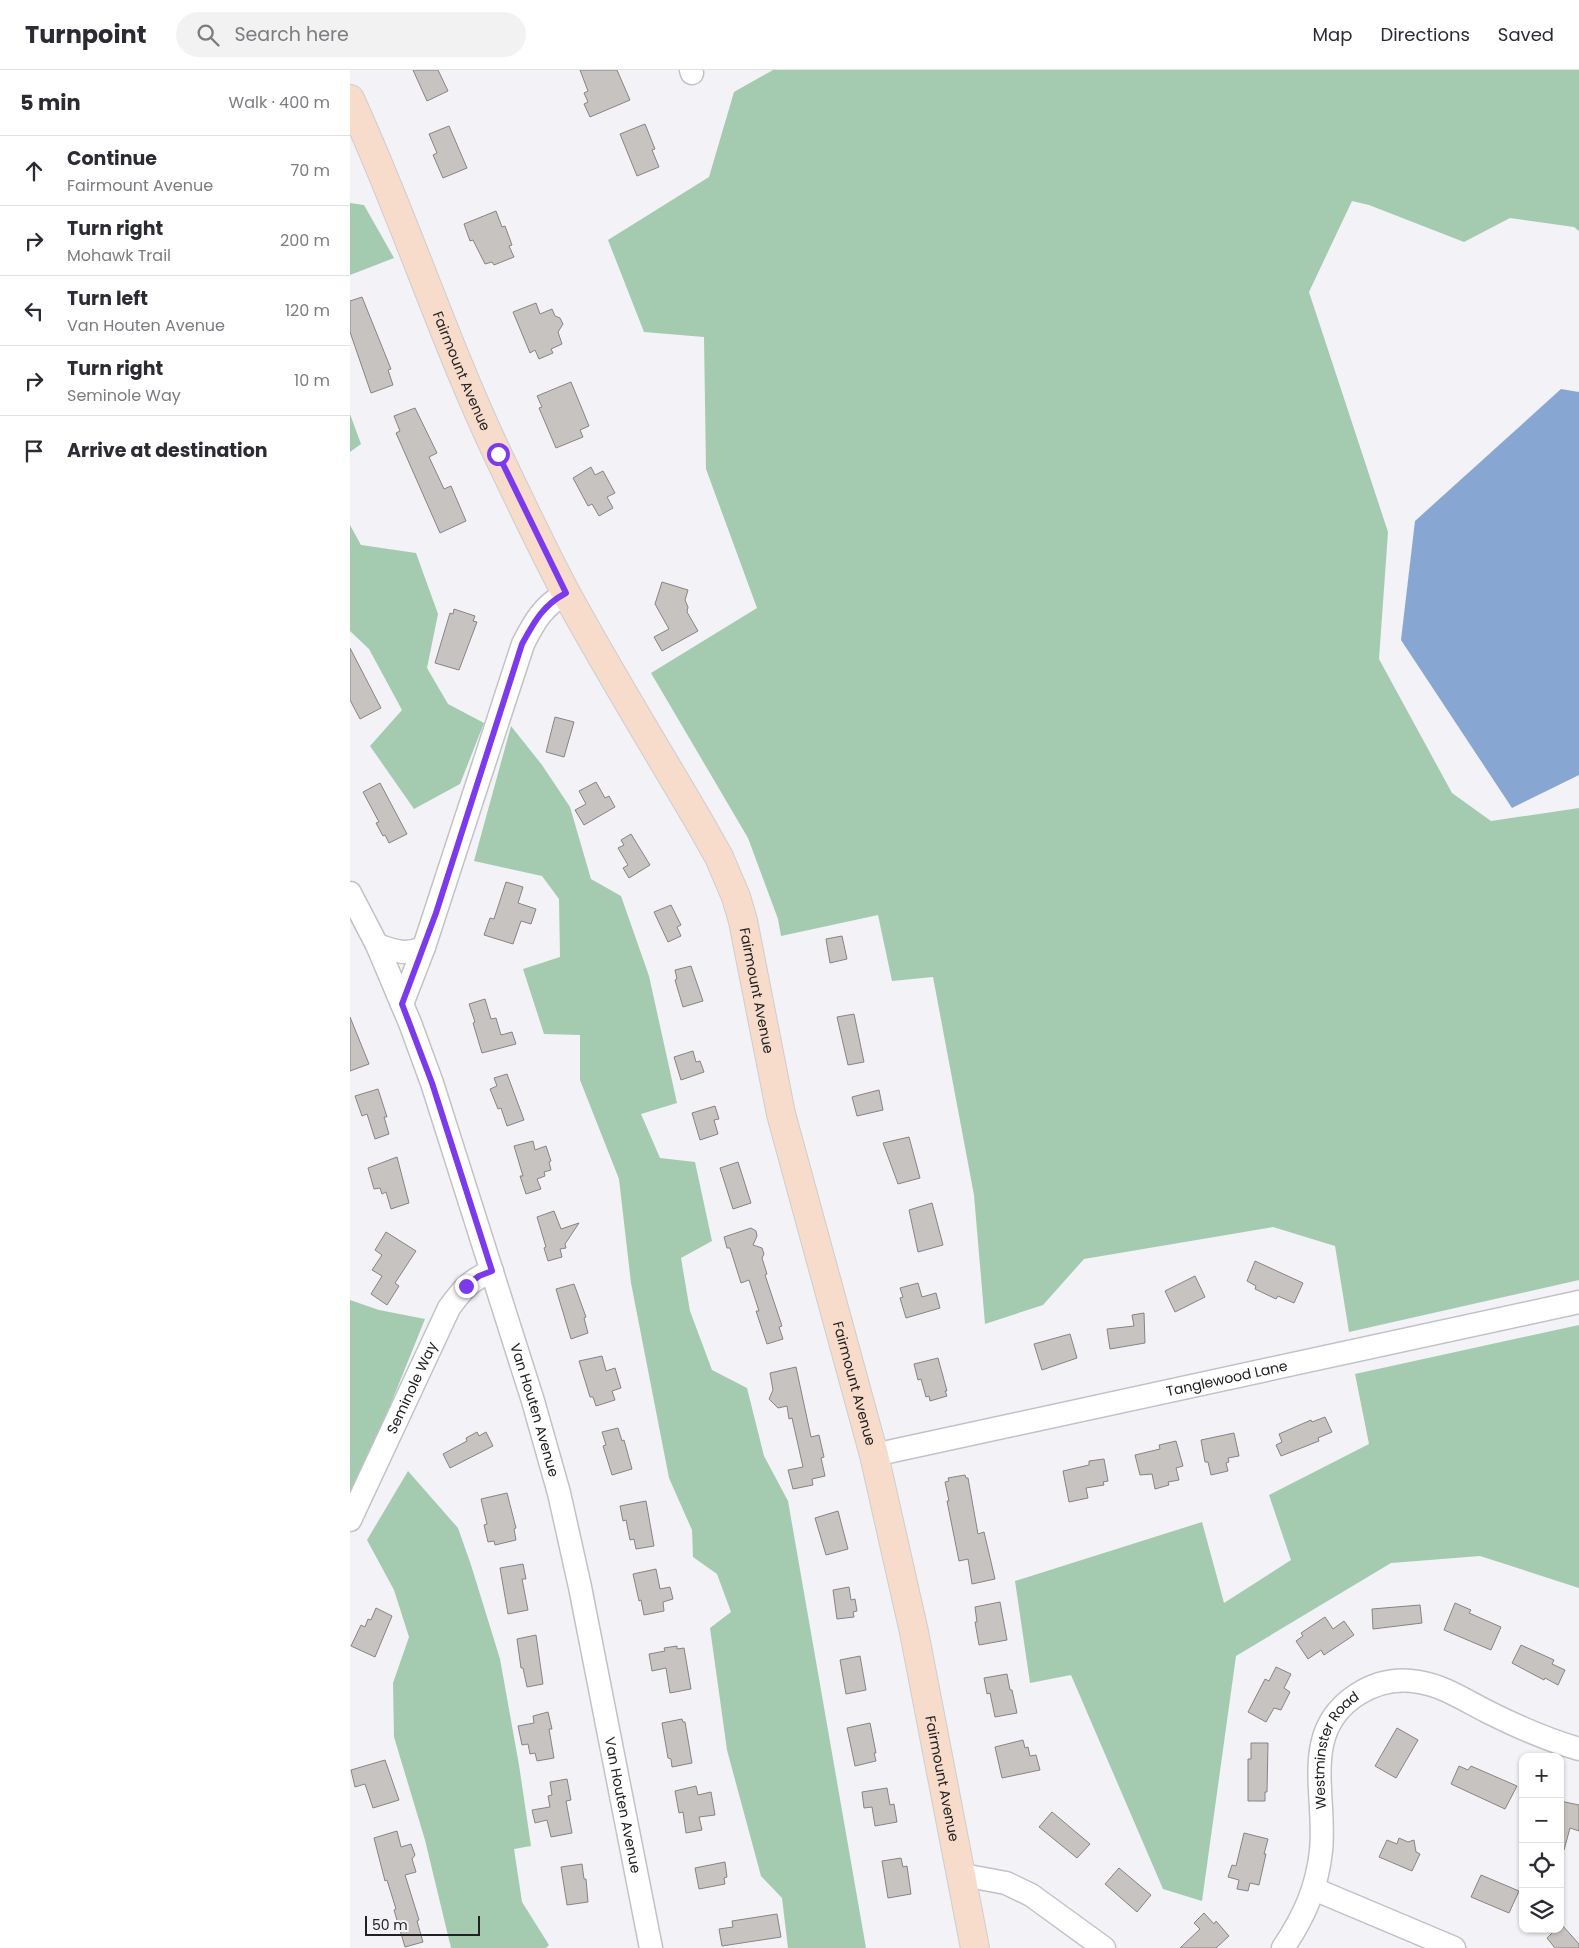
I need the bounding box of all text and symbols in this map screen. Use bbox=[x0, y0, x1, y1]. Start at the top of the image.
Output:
search box bbox=[176, 12, 526, 57]
text: Turnpoint bbox=[25, 18, 146, 51]
icon: search bbox=[194, 21, 222, 49]
text: Search here bbox=[234, 21, 349, 48]
text: Map bbox=[1313, 22, 1352, 47]
text: Directions bbox=[1380, 22, 1470, 47]
text: Saved bbox=[1498, 22, 1554, 47]
text: 5 min bbox=[20, 88, 81, 117]
text: Walk · 400 m bbox=[229, 91, 330, 114]
text: Continue bbox=[67, 145, 157, 172]
icon: ahead bbox=[20, 157, 48, 185]
text: 70 m bbox=[290, 159, 330, 182]
text: Fairmount Avenue bbox=[67, 174, 213, 197]
text: Turn right bbox=[67, 215, 163, 242]
icon: right bbox=[20, 227, 48, 255]
text: 200 m bbox=[280, 229, 330, 252]
text: Mohawk Trail bbox=[67, 244, 171, 267]
text: Turn left bbox=[67, 285, 148, 312]
icon: left bbox=[20, 297, 48, 325]
text: 120 m bbox=[285, 299, 330, 322]
street label: Fairmount Avenue bbox=[428, 308, 496, 434]
text: Van Houten Avenue bbox=[67, 314, 225, 337]
text: Turn right bbox=[67, 355, 163, 382]
icon: right bbox=[20, 367, 48, 395]
text: 10 m bbox=[294, 369, 330, 392]
text: Seminole Way bbox=[67, 384, 181, 407]
icon: arrive bbox=[20, 437, 48, 465]
text: Arrive at destination bbox=[67, 437, 268, 464]
route start bbox=[487, 443, 510, 466]
street label: Fairmount Avenue bbox=[735, 926, 779, 1056]
route end bbox=[455, 1275, 478, 1298]
street label: Fairmount Avenue bbox=[828, 1319, 881, 1448]
street label: Seminole Way bbox=[382, 1338, 442, 1437]
street label: Van Houten Avenue bbox=[505, 1341, 564, 1479]
street label: Tanglewood Lane bbox=[1164, 1356, 1290, 1401]
street label: Westminster Road bbox=[1309, 1686, 1363, 1810]
street label: Fairmount Avenue bbox=[920, 1714, 964, 1844]
street label: Van Houten Avenue bbox=[600, 1735, 646, 1875]
map controls bbox=[1519, 1753, 1564, 1933]
button: + bbox=[1519, 1753, 1564, 1798]
button: − bbox=[1519, 1798, 1564, 1843]
button: locate bbox=[1519, 1843, 1564, 1888]
button: layers bbox=[1519, 1888, 1564, 1933]
scale bar bbox=[365, 1913, 480, 1936]
text: 50 m bbox=[372, 1915, 408, 1935]

